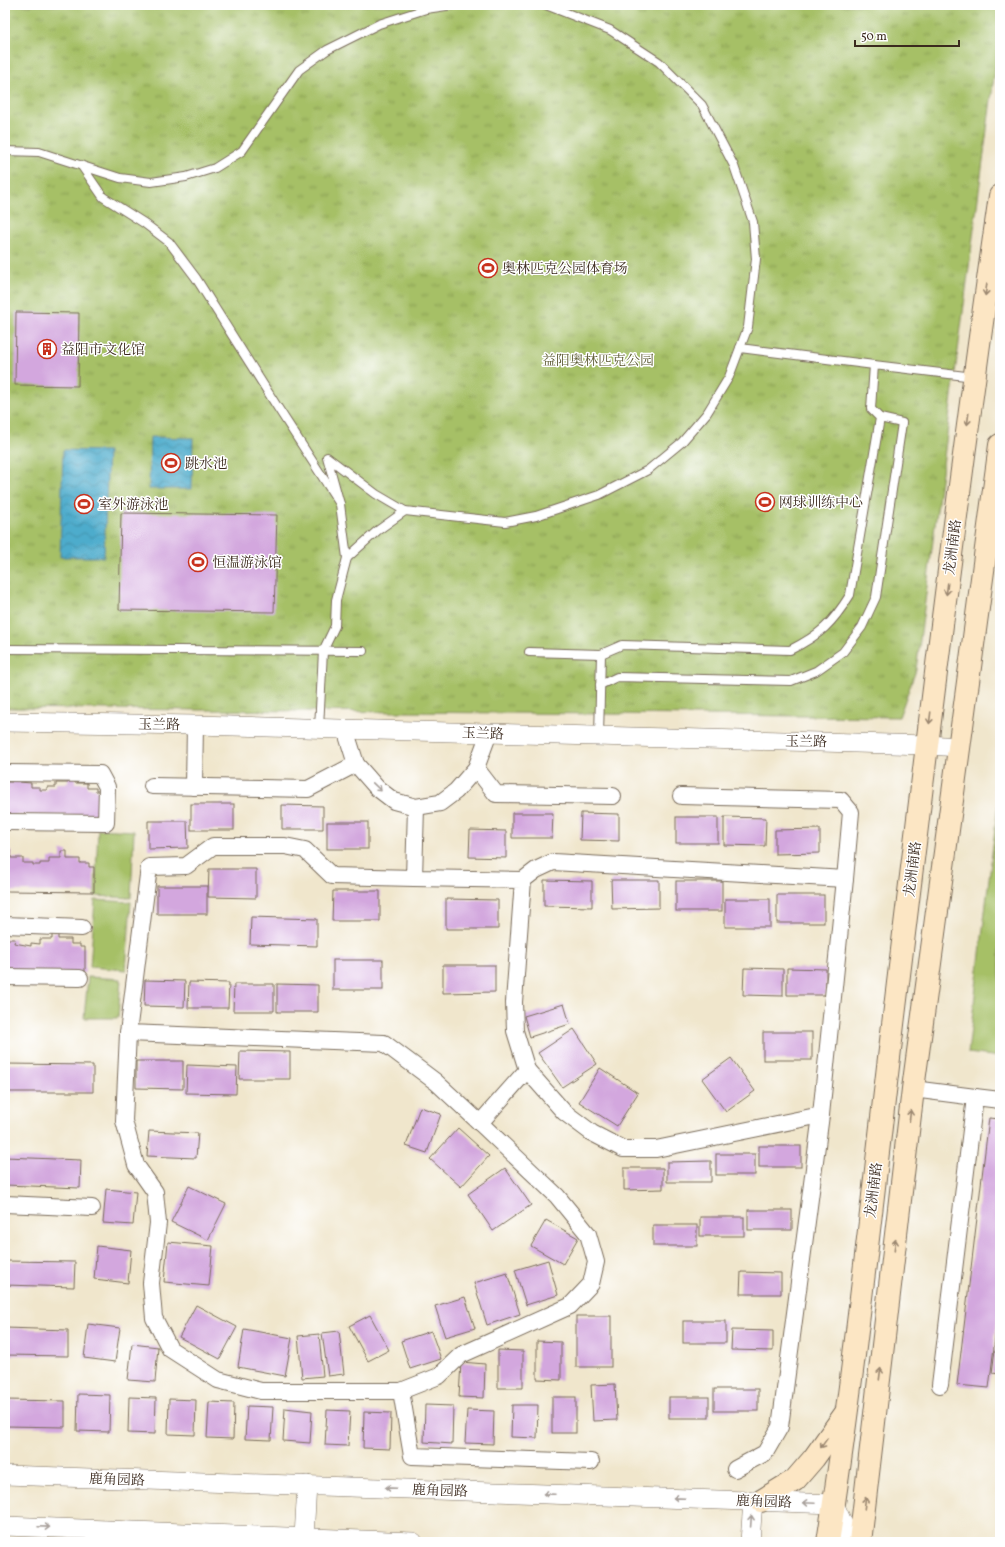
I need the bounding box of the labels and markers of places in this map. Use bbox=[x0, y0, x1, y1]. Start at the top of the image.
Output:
sports icon: 奥林匹克公园体育场 bbox=[477, 257, 499, 279]
place label: 奥林匹克公园体育场 bbox=[502, 260, 628, 279]
building icon: 益阳市文化馆 bbox=[36, 338, 58, 360]
place label: 益阳市文化馆 bbox=[61, 341, 145, 360]
sports icon: 跳水池 bbox=[160, 452, 182, 474]
place label: 跳水池 bbox=[185, 455, 227, 474]
sports icon: 网球训练中心 bbox=[754, 491, 776, 513]
sports icon: 室外游泳池 bbox=[73, 493, 95, 515]
place label: 网球训练中心 bbox=[779, 494, 863, 513]
place label: 室外游泳池 bbox=[98, 496, 168, 515]
sports icon: 恒温游泳馆 bbox=[187, 551, 209, 573]
place label: 恒温游泳馆 bbox=[212, 554, 282, 573]

